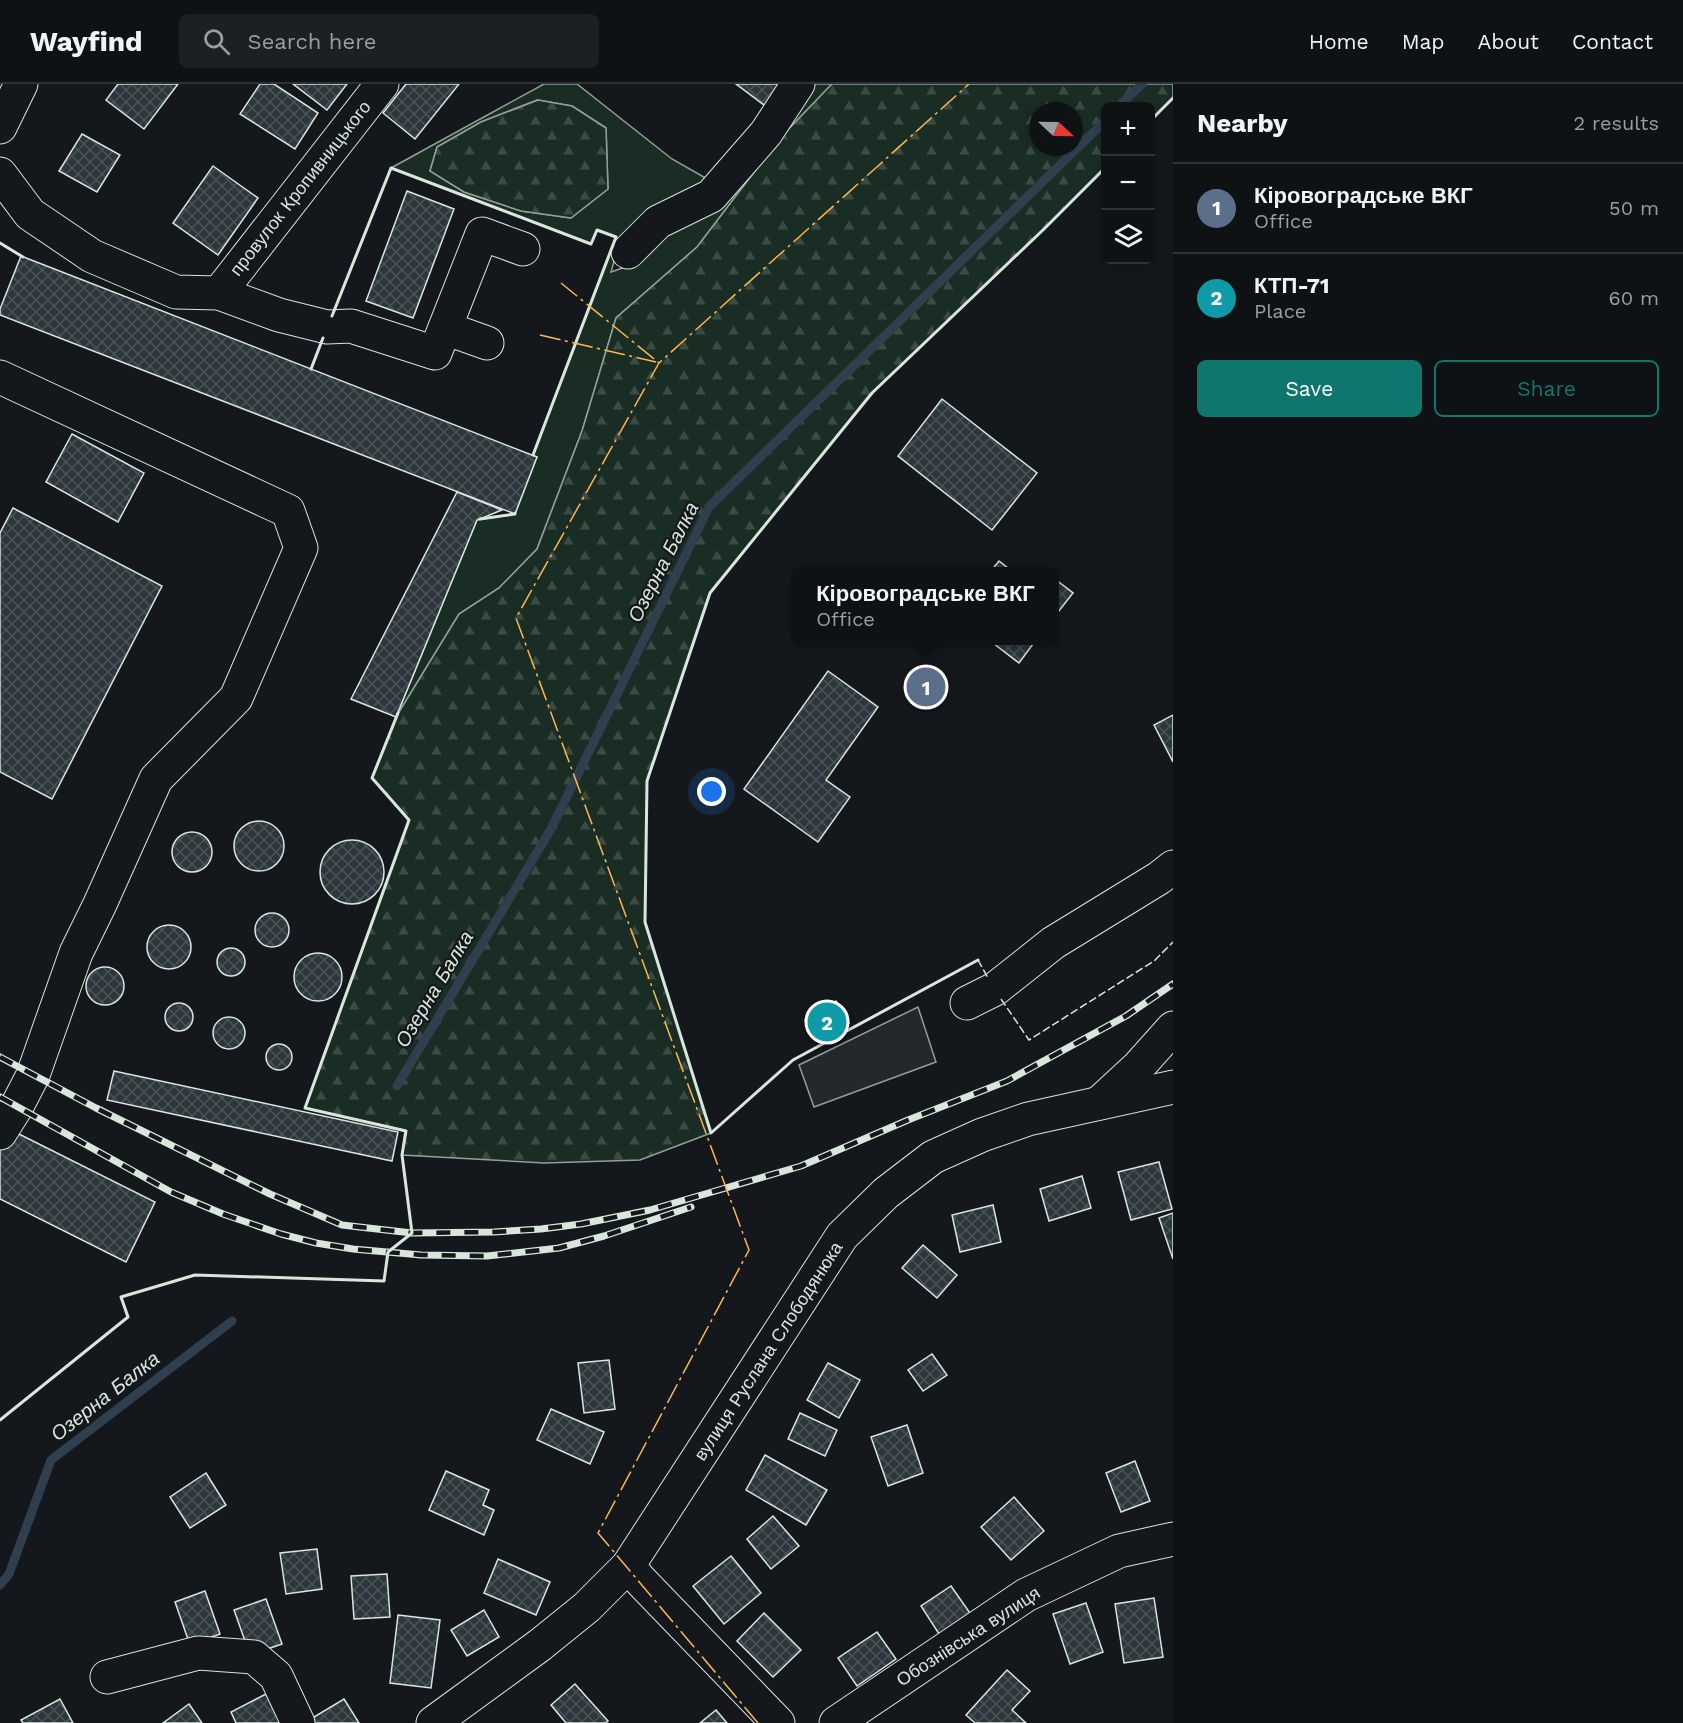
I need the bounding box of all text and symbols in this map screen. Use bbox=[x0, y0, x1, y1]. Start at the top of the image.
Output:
search box bbox=[179, 14, 599, 68]
text: Wayfind bbox=[30, 25, 143, 58]
icon: search bbox=[200, 25, 233, 58]
text: Search here bbox=[248, 29, 377, 54]
text: Home bbox=[1309, 29, 1369, 54]
text: Map bbox=[1402, 29, 1445, 54]
text: About bbox=[1478, 29, 1539, 54]
text: Contact bbox=[1572, 29, 1653, 54]
street label: провулок Кропивницького bbox=[225, 96, 375, 280]
north arrow bbox=[1029, 102, 1083, 156]
map controls bbox=[1101, 102, 1155, 264]
button: + bbox=[1101, 102, 1155, 156]
text: Nearby bbox=[1197, 108, 1288, 138]
text: 2 results bbox=[1574, 111, 1659, 135]
button: − bbox=[1101, 156, 1155, 210]
text: Кіровоградське ВКГ bbox=[1254, 183, 1473, 208]
text: 1 bbox=[1212, 196, 1221, 220]
text: 50 m bbox=[1609, 196, 1659, 220]
text: Office bbox=[1254, 209, 1313, 233]
button: layers bbox=[1101, 210, 1155, 264]
text: КТП-71 bbox=[1254, 273, 1329, 298]
text: 2 bbox=[1211, 286, 1222, 310]
text: 60 m bbox=[1609, 286, 1659, 310]
text: Place bbox=[1254, 299, 1306, 323]
button: Save bbox=[1197, 360, 1422, 417]
button: Share bbox=[1434, 360, 1659, 417]
water label: Озерна Балка bbox=[622, 498, 704, 626]
popup bbox=[792, 567, 1059, 645]
text: Кіровоградське ВКГ bbox=[816, 581, 1035, 606]
text: Office bbox=[816, 607, 875, 631]
pin: 1 bbox=[906, 664, 946, 710]
your location bbox=[697, 777, 726, 806]
water label: Озерна Балка bbox=[390, 926, 478, 1052]
pin: 2 bbox=[808, 1000, 846, 1044]
street label: вулиця Руслана Слободянюка bbox=[689, 1237, 847, 1464]
water label: Озерна Балка bbox=[46, 1346, 164, 1446]
street label: Обознівська вулиця bbox=[892, 1582, 1044, 1690]

